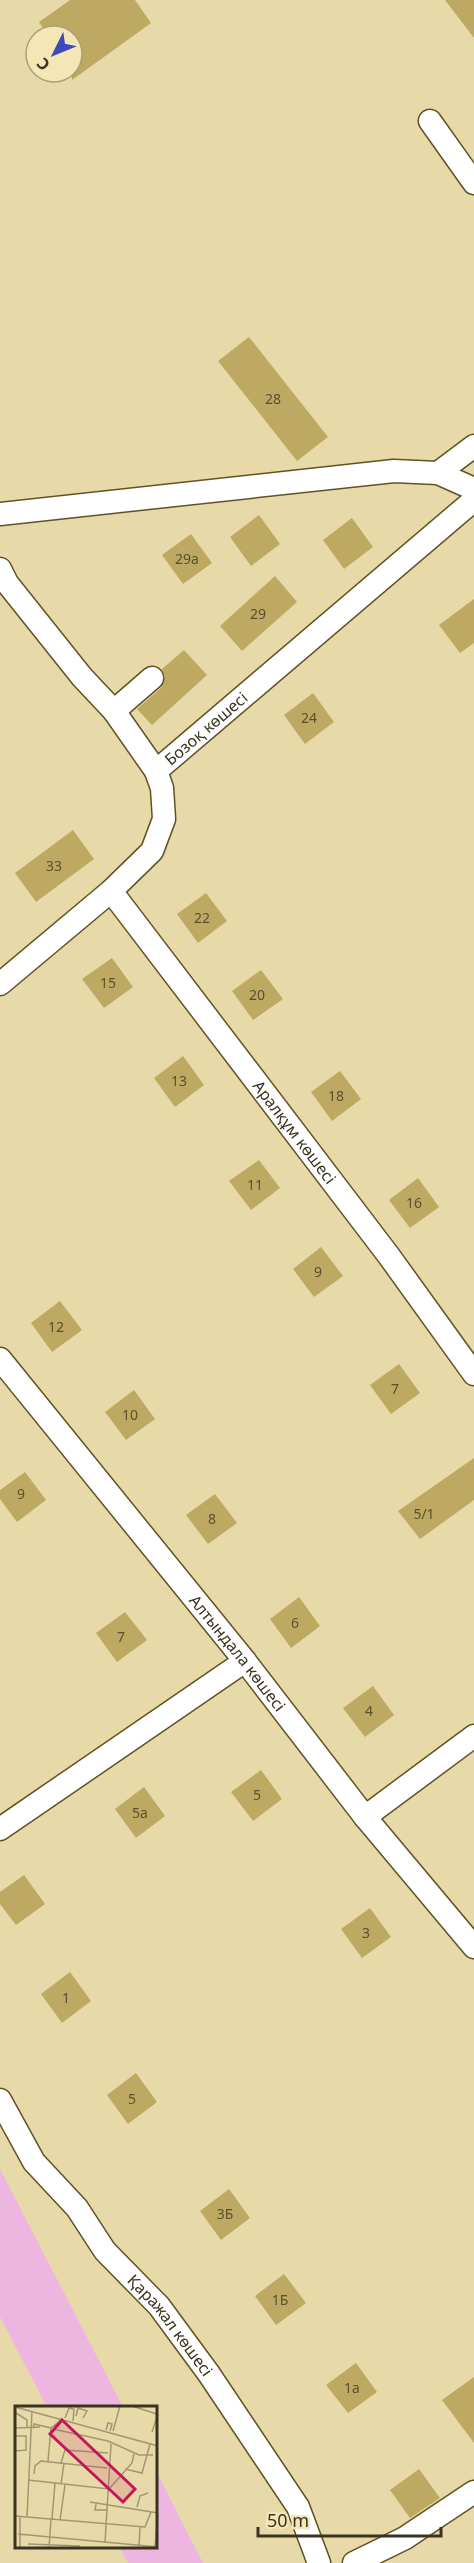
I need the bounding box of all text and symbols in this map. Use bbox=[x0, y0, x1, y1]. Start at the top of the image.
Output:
north arrow bbox=[24, 24, 84, 84]
text: С bbox=[31, 53, 55, 76]
house number: 28 bbox=[265, 389, 281, 408]
house number: 29а bbox=[175, 549, 199, 568]
house number: 29 bbox=[250, 604, 266, 623]
street label: Бозоқ көшесі bbox=[160, 687, 252, 770]
house number: 24 bbox=[301, 708, 317, 727]
house number: 33 bbox=[46, 856, 62, 875]
house number: 22 bbox=[194, 908, 210, 927]
house number: 15 bbox=[100, 973, 116, 992]
house number: 20 bbox=[249, 985, 265, 1004]
house number: 13 bbox=[171, 1071, 187, 1090]
street label: Аралқұм көшесі bbox=[248, 1076, 341, 1188]
house number: 18 bbox=[328, 1086, 344, 1105]
house number: 11 bbox=[247, 1175, 263, 1194]
house number: 16 bbox=[406, 1193, 422, 1212]
house number: 9 bbox=[314, 1262, 322, 1281]
house number: 12 bbox=[48, 1317, 64, 1336]
house number: 7 bbox=[391, 1379, 399, 1398]
house number: 10 bbox=[122, 1405, 138, 1424]
house number: 9 bbox=[17, 1484, 25, 1503]
house number: 5/1 bbox=[413, 1504, 435, 1523]
house number: 8 bbox=[208, 1509, 216, 1528]
street label: Алтындала көшесі bbox=[184, 1590, 291, 1716]
house number: 6 bbox=[291, 1613, 299, 1632]
house number: 7 bbox=[117, 1627, 125, 1646]
house number: 4 bbox=[365, 1701, 373, 1720]
house number: 5 bbox=[253, 1785, 261, 1804]
house number: 5а bbox=[132, 1803, 148, 1822]
house number: 3 bbox=[362, 1923, 370, 1942]
house number: 1 bbox=[62, 1988, 70, 2007]
house number: 5 bbox=[128, 2089, 136, 2108]
house number: 3Б bbox=[217, 2204, 233, 2223]
street label: Қаражал көшесі bbox=[123, 2269, 218, 2381]
house number: 1Б bbox=[272, 2290, 288, 2309]
house number: 1а bbox=[344, 2378, 360, 2397]
inset map bbox=[15, 2406, 158, 2548]
scale bar bbox=[258, 2500, 441, 2538]
text: 50 m bbox=[267, 2508, 309, 2532]

